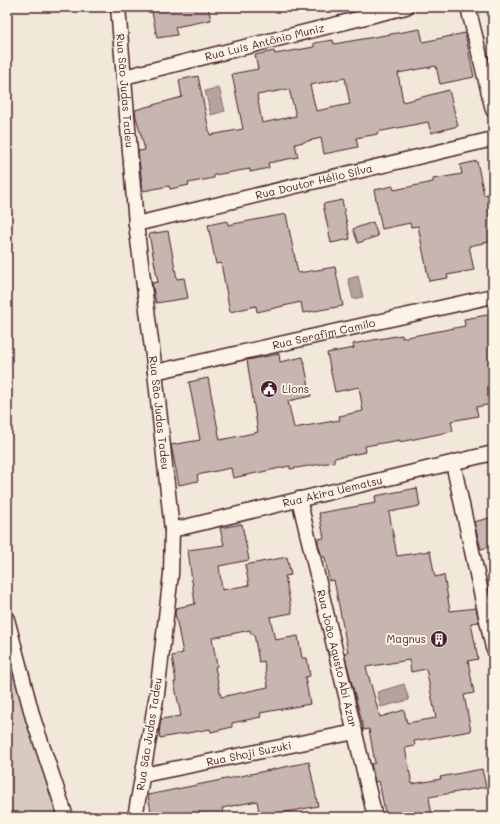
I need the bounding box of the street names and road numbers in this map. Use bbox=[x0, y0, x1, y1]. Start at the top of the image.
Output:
street label: Rua Luís Antônio Muniz bbox=[203, 20, 326, 64]
street label: Rua São Judas Tadeu bbox=[113, 33, 138, 148]
street label: Rua Doutor Hélio Silva bbox=[254, 160, 374, 202]
street label: Rua Serafim Camilo bbox=[271, 315, 377, 352]
street label: Rua São Judas Tadeu bbox=[146, 355, 173, 470]
street label: Rua Akira Uematsu bbox=[281, 472, 384, 510]
street label: Rua João Agusto Abi Azar bbox=[314, 588, 361, 729]
street label: Rua São Judas Tadeu bbox=[132, 676, 165, 791]
street label: Rua Shoji Suzuki bbox=[205, 737, 293, 769]

